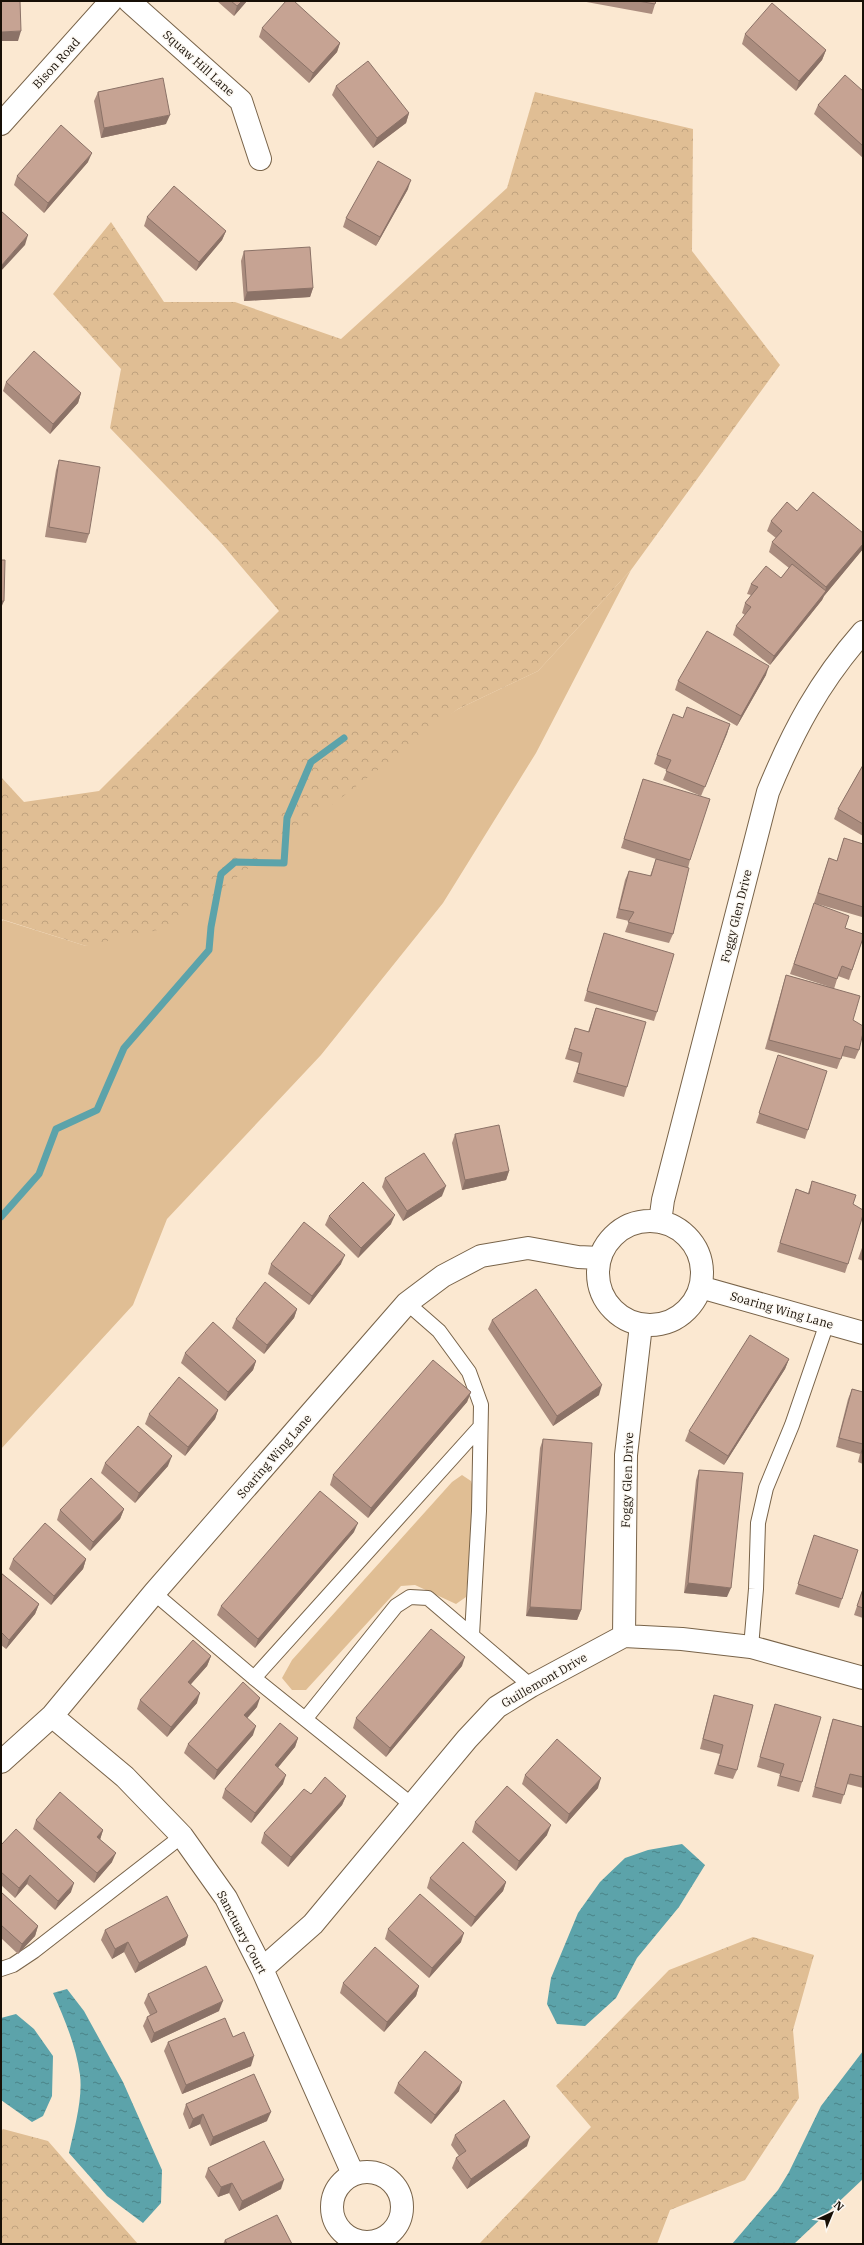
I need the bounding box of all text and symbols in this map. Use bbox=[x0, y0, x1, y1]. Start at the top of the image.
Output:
street label: Squaw Hill Lane bbox=[160, 27, 238, 99]
street label: Bison Road bbox=[29, 34, 83, 92]
street label: Foggy Glen Drive bbox=[717, 868, 755, 964]
street label: Soaring Wing Lane bbox=[729, 1288, 835, 1332]
street label: Soaring Wing Lane bbox=[233, 1411, 315, 1501]
street label: Foggy Glen Drive bbox=[618, 1432, 636, 1528]
street label: Guillemont Drive bbox=[498, 1649, 590, 1711]
street label: Sanctuary Court bbox=[214, 1888, 270, 1976]
north arrow bbox=[812, 2193, 852, 2233]
text: N bbox=[831, 2198, 847, 2214]

